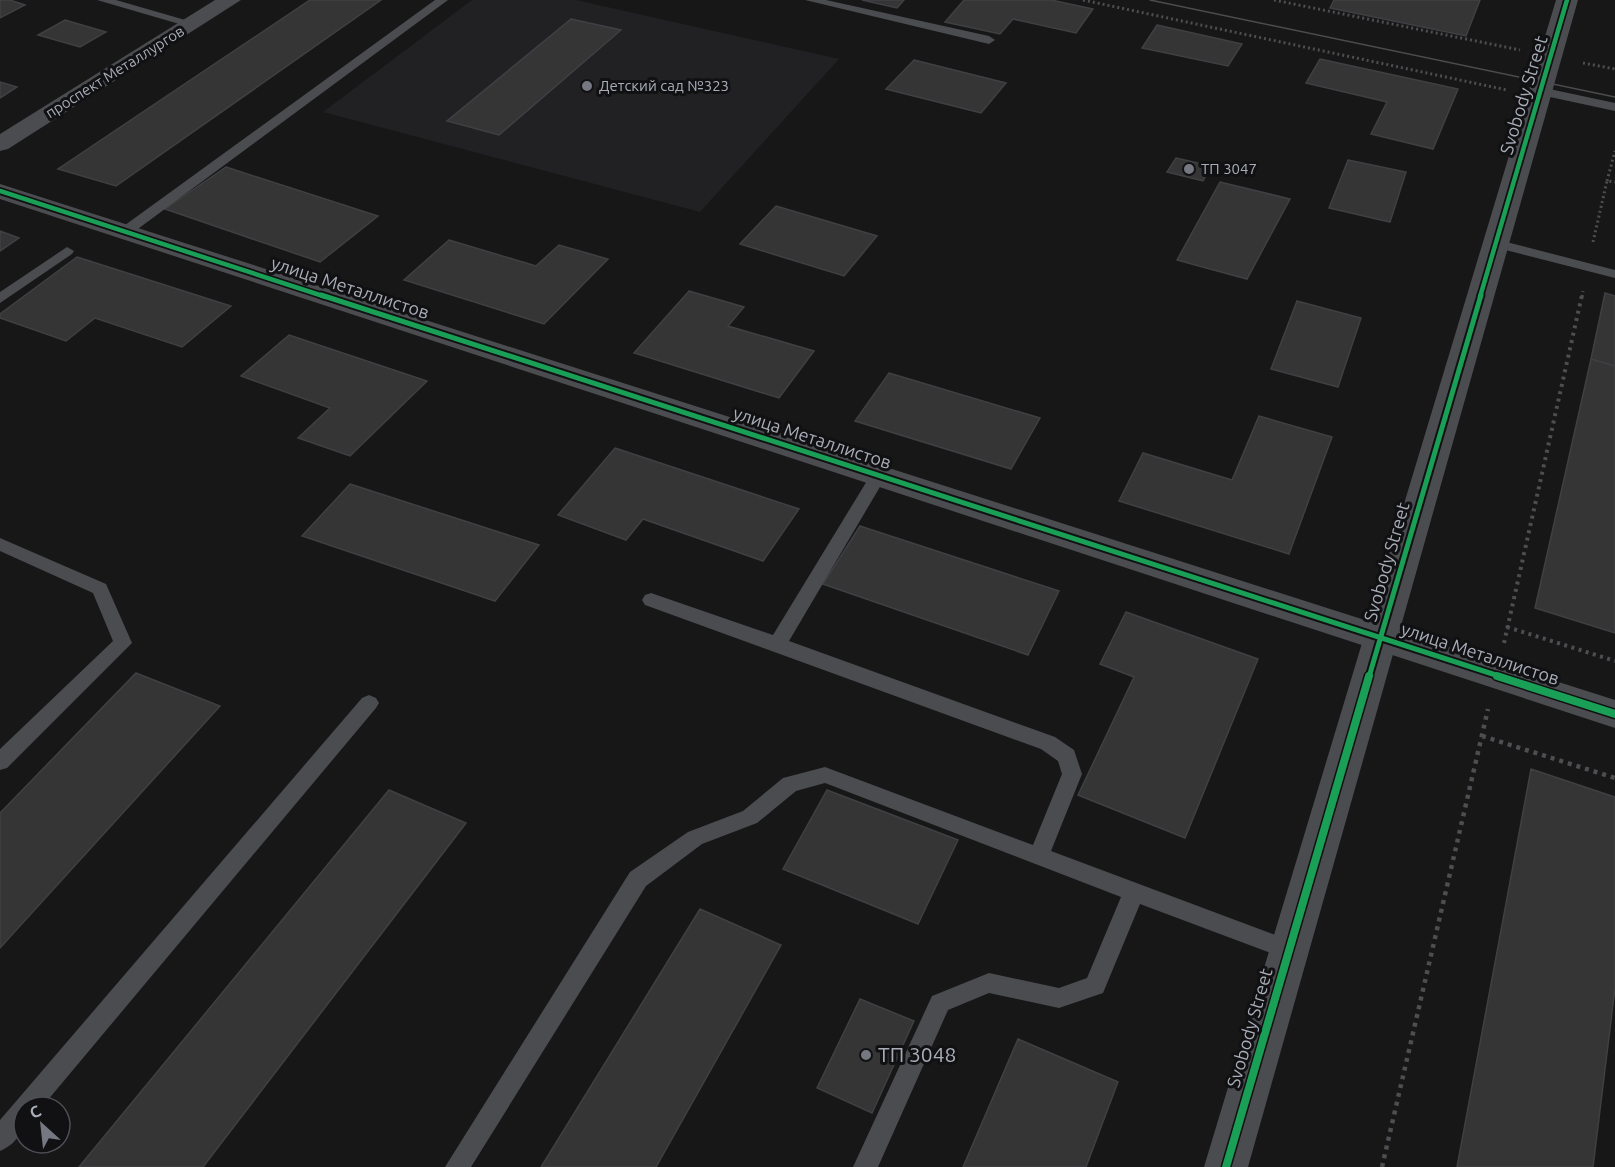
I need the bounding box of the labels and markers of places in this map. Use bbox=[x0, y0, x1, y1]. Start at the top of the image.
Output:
place label: Детский сад №323 bbox=[599, 77, 729, 94]
marker: Детский сад №323 bbox=[580, 79, 594, 93]
place label: ТП 3047 bbox=[1201, 160, 1257, 177]
marker: ТП 3047 bbox=[1182, 162, 1196, 176]
place label: ТП 3048 bbox=[878, 1042, 956, 1066]
marker: ТП 3048 bbox=[859, 1048, 873, 1062]

